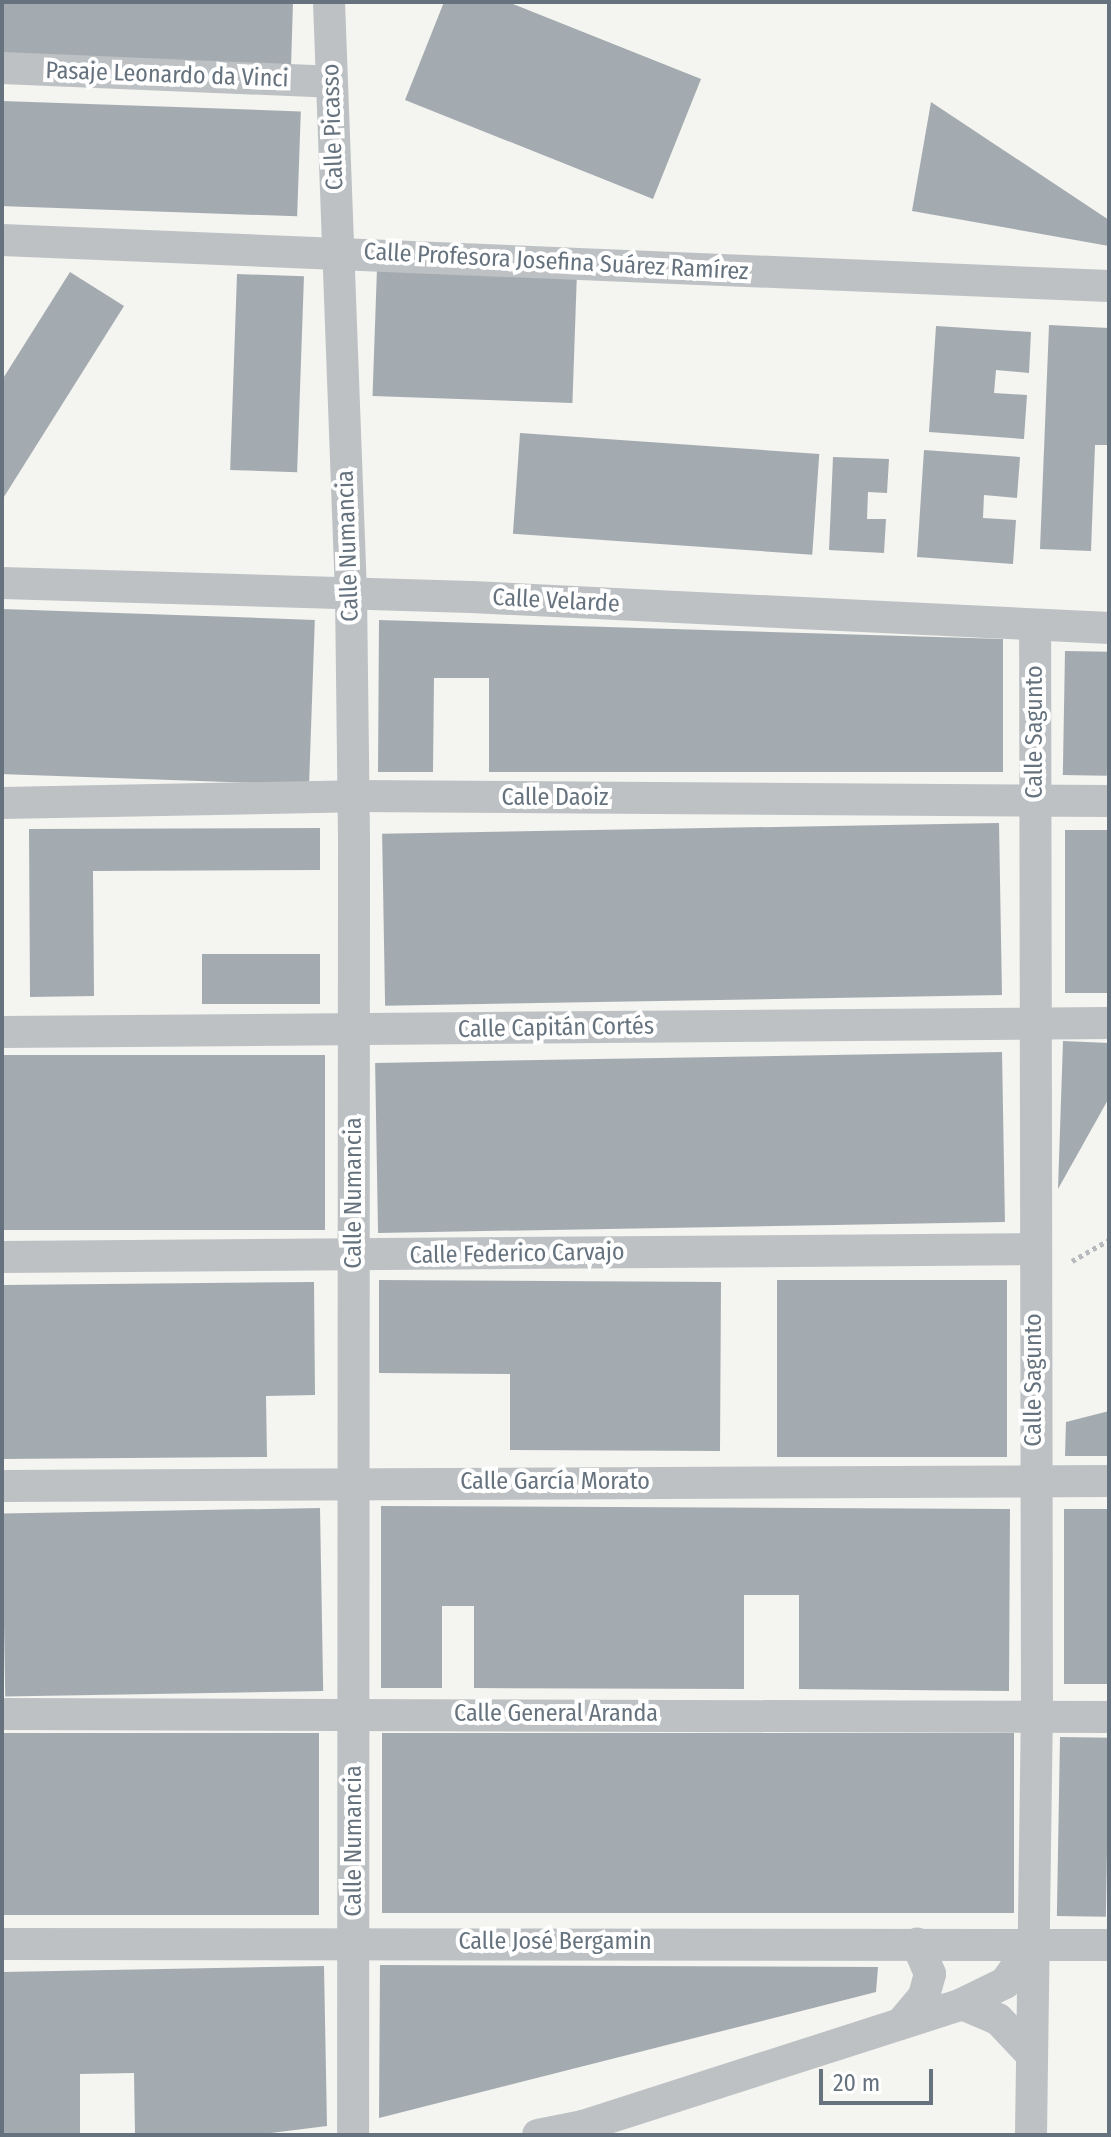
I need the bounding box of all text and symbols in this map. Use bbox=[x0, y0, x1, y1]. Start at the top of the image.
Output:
street label: Pasaje Leonardo da Vinci bbox=[45, 56, 289, 94]
street label: Calle Picasso bbox=[316, 63, 350, 191]
street label: Calle Profesora Josefina Suárez Ramírez bbox=[363, 238, 749, 286]
street label: Calle Numancia bbox=[331, 470, 365, 622]
street label: Calle Velarde bbox=[492, 583, 620, 619]
street label: Calle Sagunto bbox=[1021, 665, 1049, 799]
street label: Calle Daoiz bbox=[501, 784, 609, 812]
street label: Calle Capitán Cortés bbox=[458, 1012, 654, 1044]
street label: Calle Numancia bbox=[340, 1117, 368, 1269]
street label: Calle Federico Carvajo bbox=[409, 1238, 625, 1270]
street label: Calle Sagunto bbox=[1020, 1313, 1048, 1447]
street label: Calle García Morato bbox=[460, 1468, 650, 1496]
street label: Calle General Aranda bbox=[454, 1700, 658, 1728]
street label: Calle Numancia bbox=[340, 1765, 368, 1917]
street label: Calle José Bergamin bbox=[458, 1928, 652, 1956]
scale bar bbox=[823, 2053, 937, 2103]
text: 20 m bbox=[833, 2069, 880, 2097]

